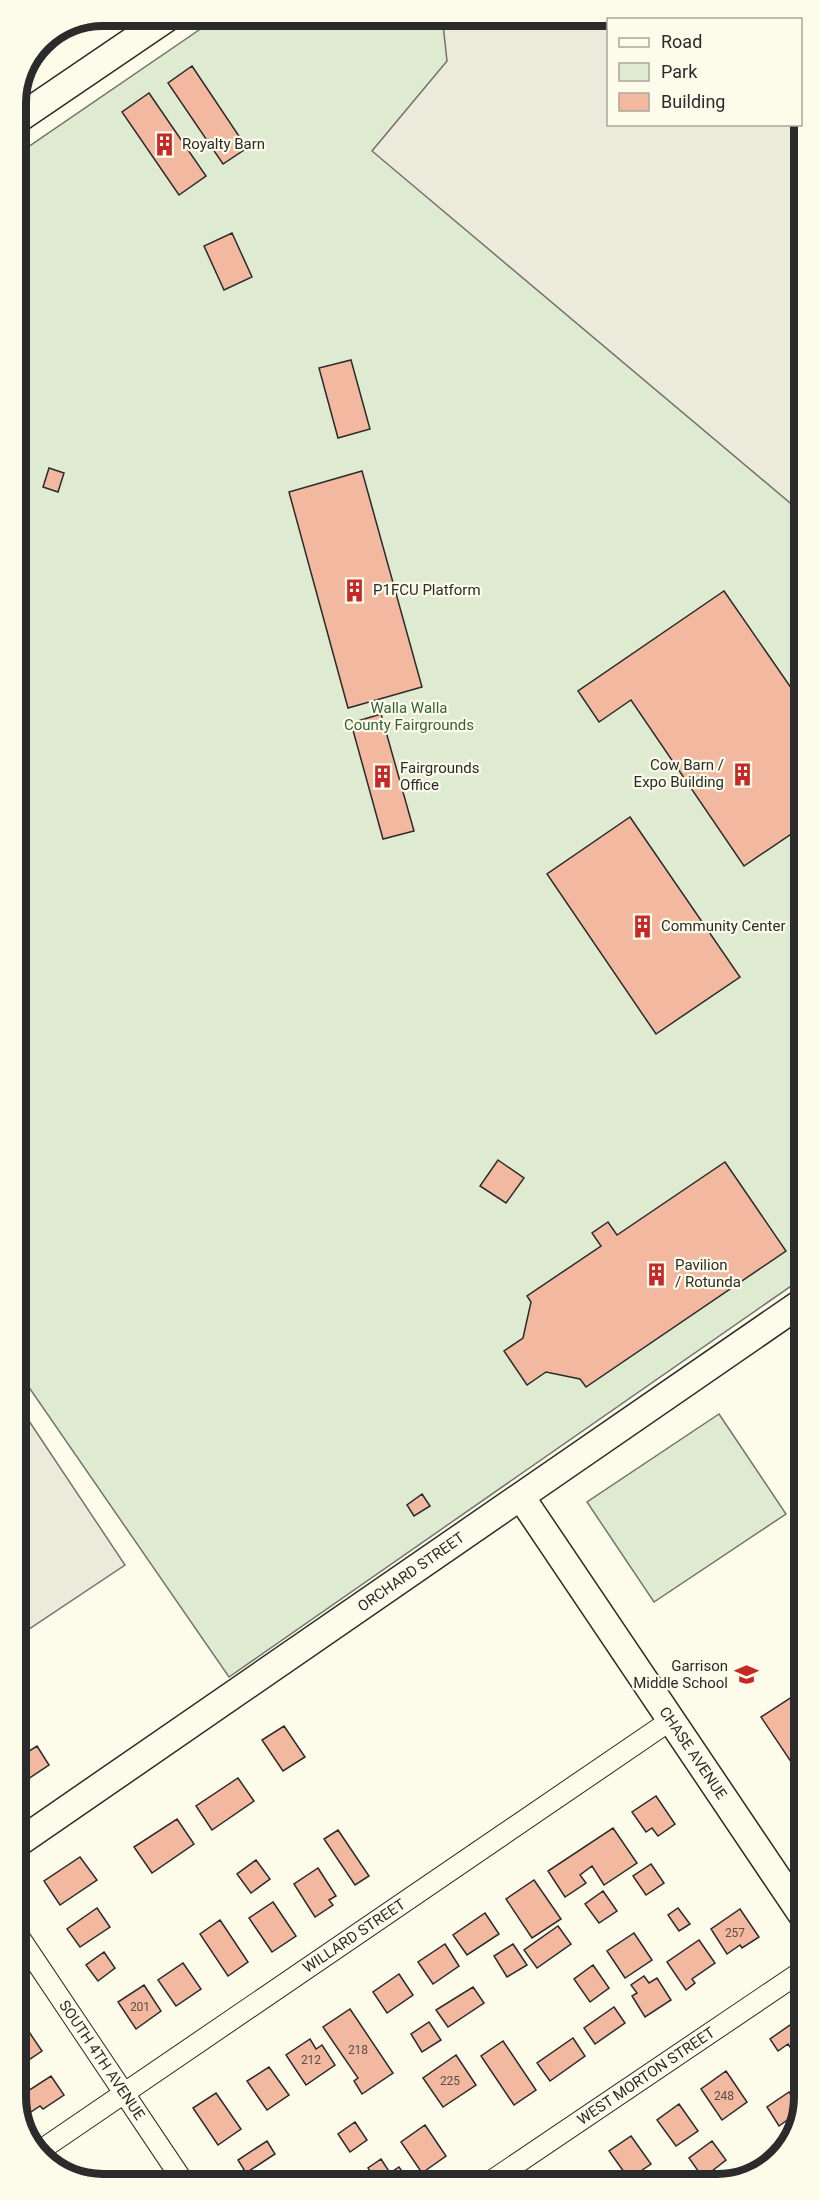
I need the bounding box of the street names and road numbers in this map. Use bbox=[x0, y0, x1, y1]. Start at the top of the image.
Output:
street label: ORCHARD STREET bbox=[354, 1528, 468, 1616]
street label: CHASE AVENUE bbox=[655, 1703, 731, 1803]
street label: WILLARD STREET bbox=[299, 1895, 409, 1977]
street label: SOUTH 4TH AVENUE bbox=[55, 1997, 149, 2124]
street label: WEST MORTON STREET bbox=[574, 2023, 718, 2129]

